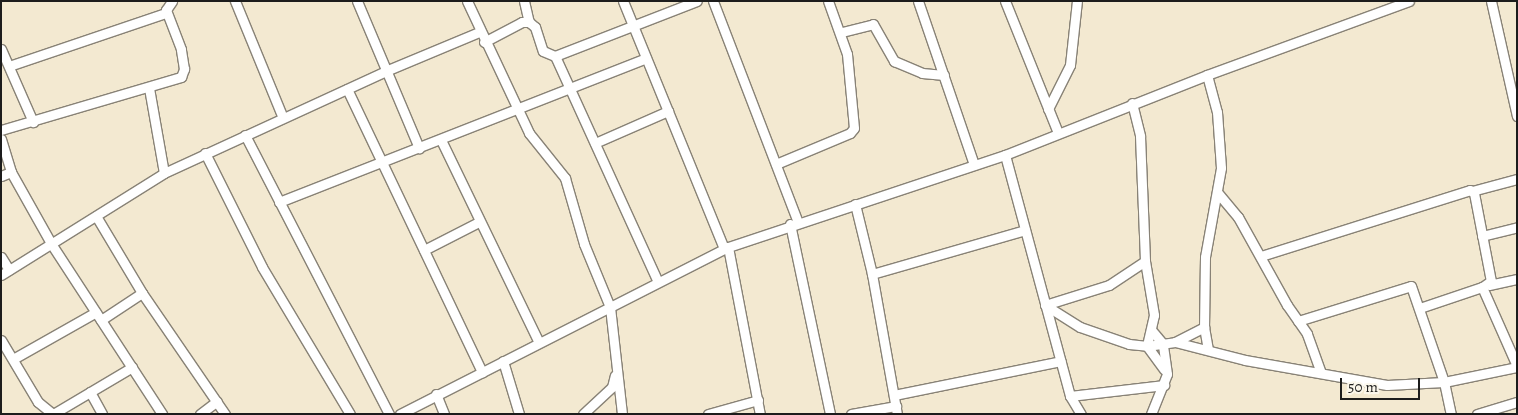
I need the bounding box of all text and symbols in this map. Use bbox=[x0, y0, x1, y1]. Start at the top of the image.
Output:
scale bar bbox=[1343, 368, 1423, 400]
text: 50 m bbox=[1348, 377, 1378, 397]

